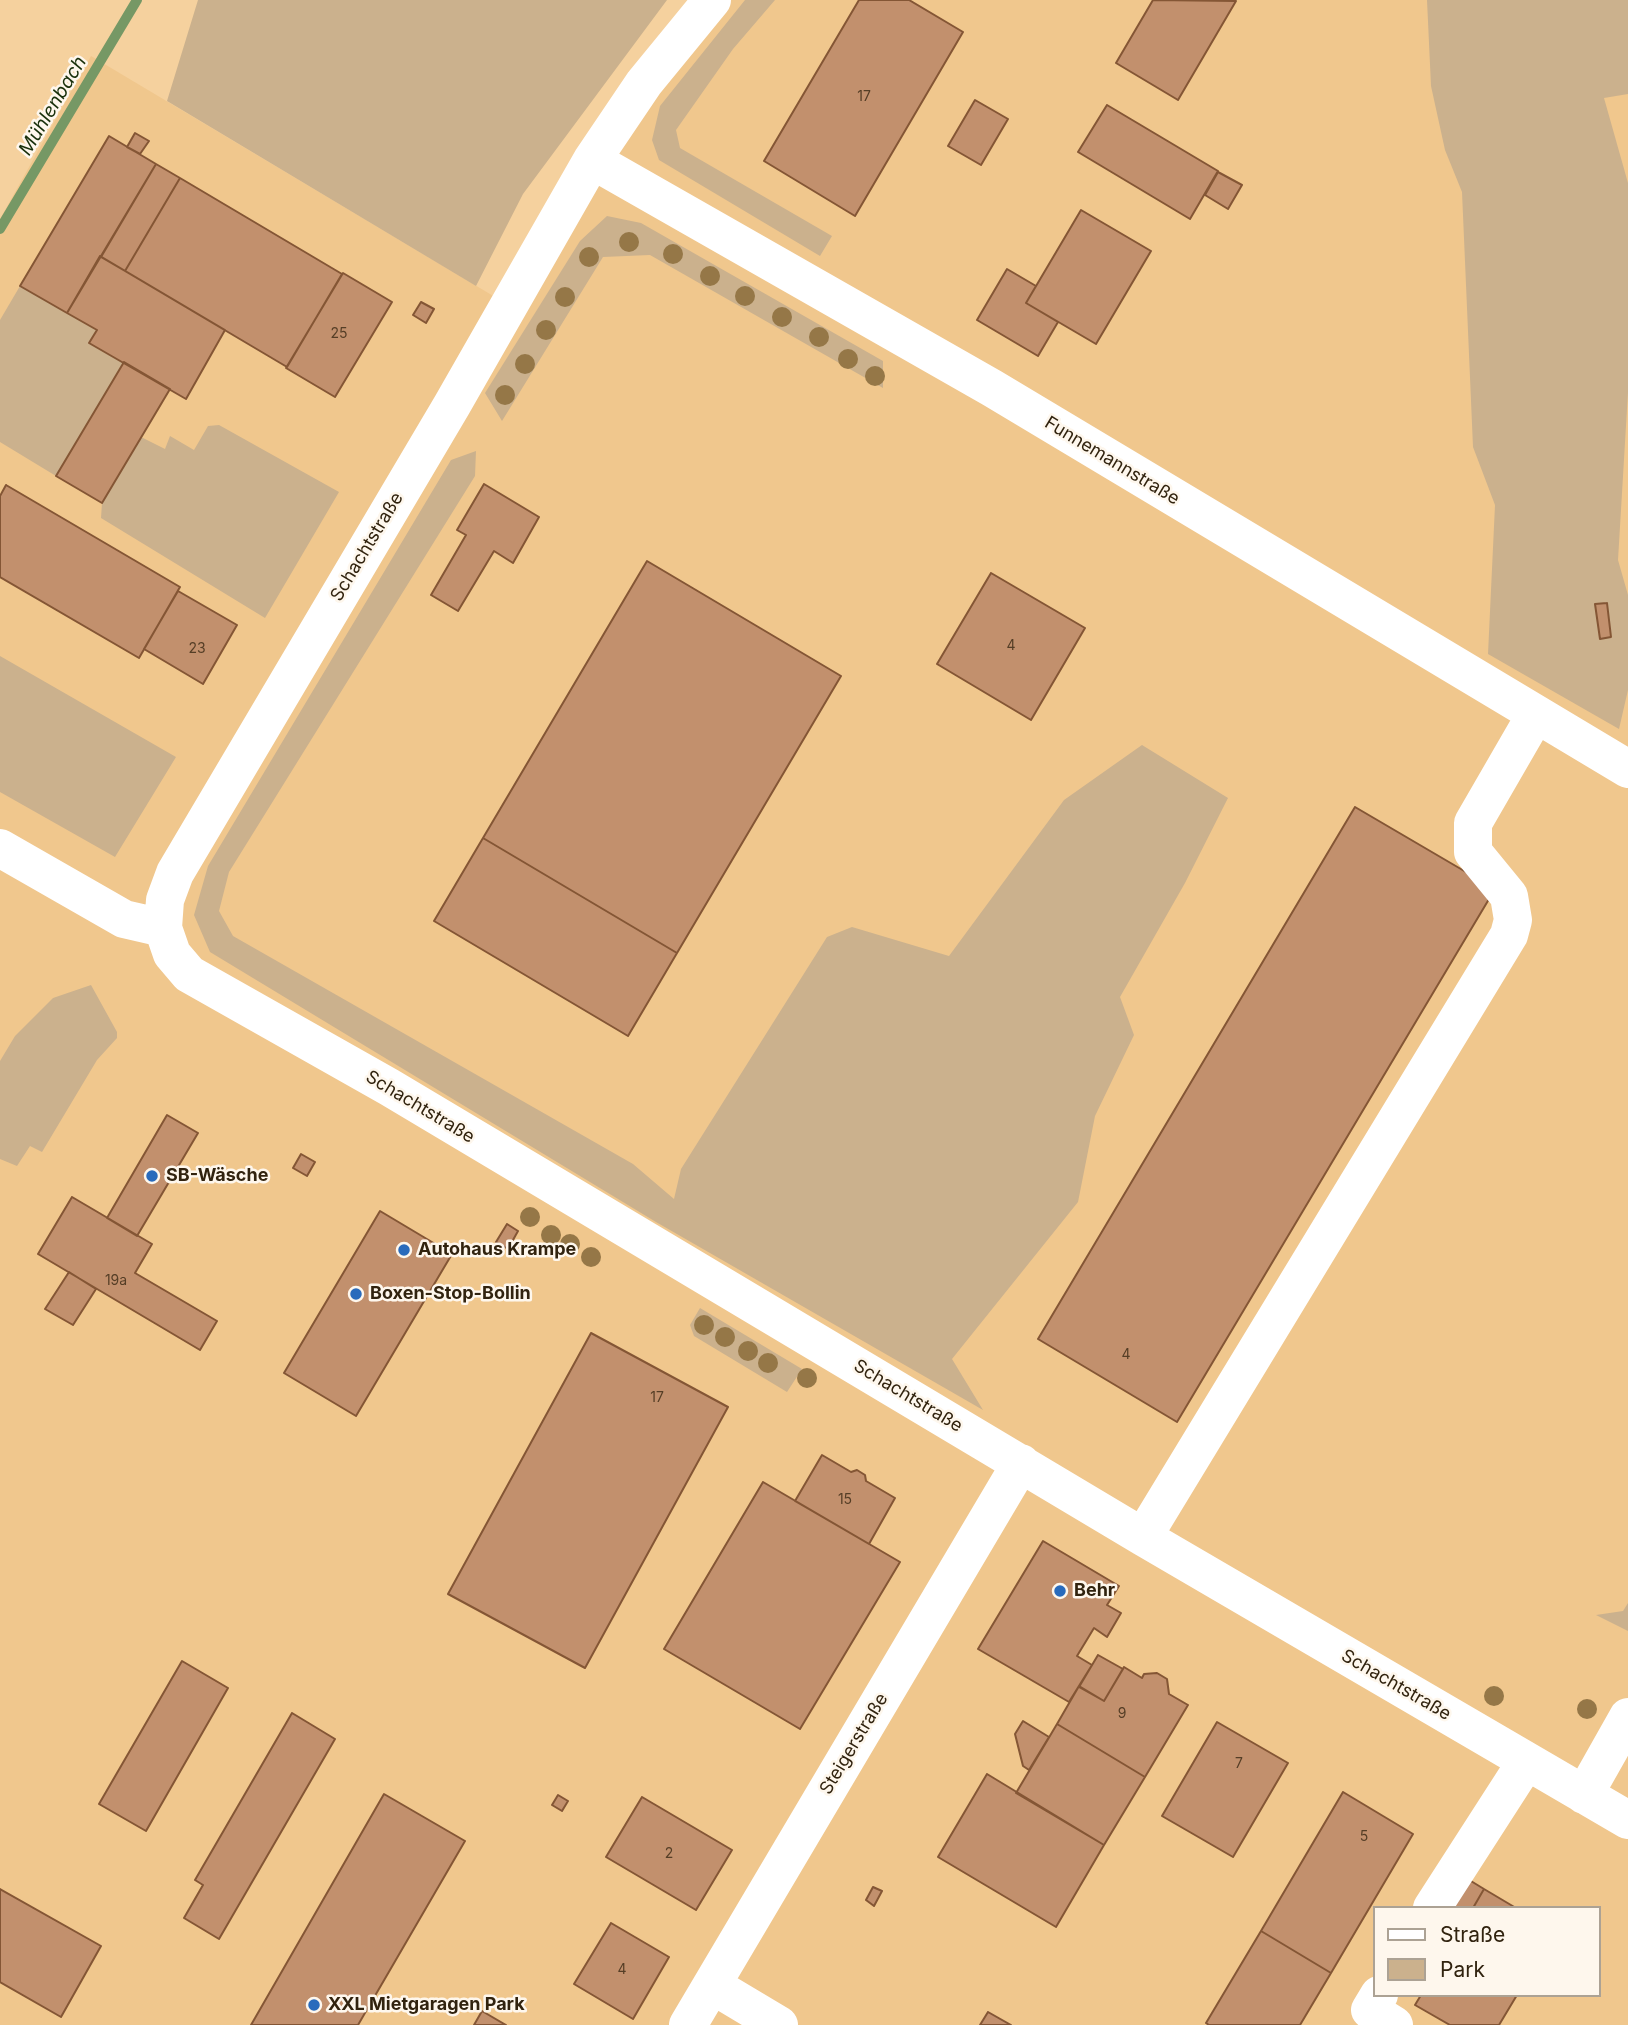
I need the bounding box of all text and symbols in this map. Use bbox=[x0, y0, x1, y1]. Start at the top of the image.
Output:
water label: Mühlenbach bbox=[14, 52, 92, 160]
house number: 17 bbox=[857, 89, 871, 105]
house number: 25 bbox=[330, 326, 348, 342]
street label: Funnemannstraße bbox=[1041, 412, 1183, 510]
street label: Schachtstraße bbox=[326, 489, 408, 605]
house number: 4 bbox=[1006, 638, 1016, 654]
house number: 23 bbox=[188, 641, 206, 657]
street label: Schachtstraße bbox=[362, 1066, 478, 1148]
place label: SB-Wäsche bbox=[166, 1165, 268, 1187]
marker: SB-Wäsche bbox=[144, 1168, 160, 1184]
place label: Autohaus Krampe bbox=[418, 1239, 576, 1261]
marker: Autohaus Krampe bbox=[396, 1242, 412, 1258]
house number: 19a bbox=[105, 1273, 127, 1289]
place label: Boxen-Stop-Bollin bbox=[370, 1283, 531, 1305]
marker: Boxen-Stop-Bollin bbox=[348, 1286, 364, 1302]
house number: 4 bbox=[1121, 1347, 1131, 1363]
street label: Schachtstraße bbox=[850, 1355, 966, 1437]
house number: 17 bbox=[650, 1390, 664, 1406]
house number: 15 bbox=[838, 1492, 852, 1508]
place label: Behr bbox=[1074, 1580, 1115, 1602]
marker: Behr bbox=[1052, 1583, 1068, 1599]
street label: Schachtstraße bbox=[1337, 1645, 1455, 1725]
street label: Steigerstraße bbox=[815, 1689, 893, 1799]
house number: 9 bbox=[1118, 1706, 1126, 1722]
house number: 7 bbox=[1235, 1756, 1243, 1772]
house number: 5 bbox=[1360, 1829, 1368, 1845]
house number: 2 bbox=[665, 1846, 673, 1862]
legend bbox=[1372, 1906, 1600, 1997]
text: Straße bbox=[1440, 1922, 1505, 1947]
text: Park bbox=[1440, 1957, 1485, 1982]
house number: 4 bbox=[617, 1962, 627, 1978]
place label: XXL Mietgaragen Park bbox=[328, 1994, 525, 2016]
marker: XXL Mietgaragen Park bbox=[306, 1997, 322, 2013]

